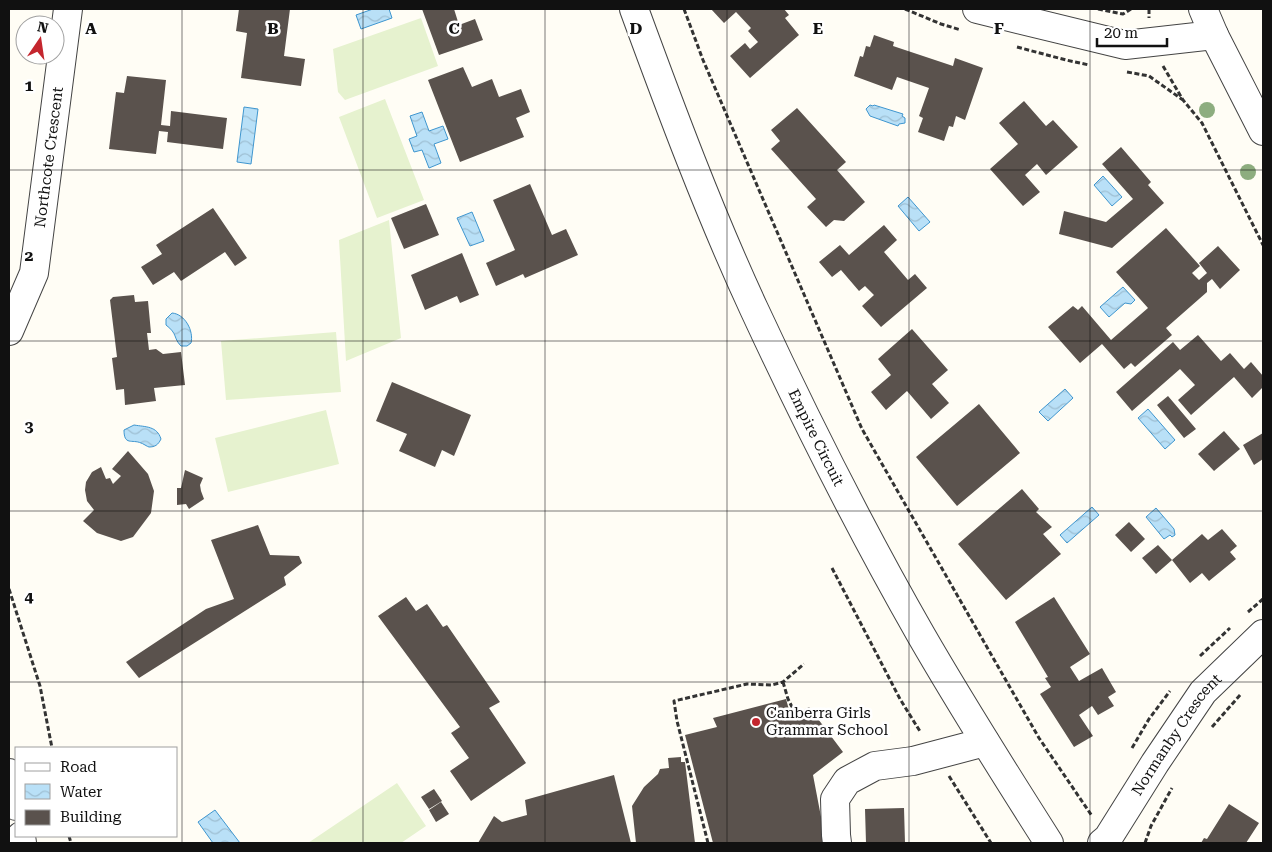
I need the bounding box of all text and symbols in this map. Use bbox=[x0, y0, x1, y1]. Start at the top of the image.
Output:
north arrow bbox=[15, 15, 65, 65]
scale bar bbox=[1097, 15, 1167, 47]
text: N bbox=[36, 18, 50, 36]
text: A bbox=[85, 19, 97, 38]
text: B bbox=[267, 19, 279, 38]
text: C bbox=[448, 19, 460, 38]
text: D bbox=[630, 19, 643, 38]
text: E bbox=[813, 19, 823, 38]
text: F bbox=[994, 19, 1004, 38]
text: 20 m bbox=[1104, 24, 1139, 42]
text: 1 bbox=[25, 76, 34, 95]
street label: Northcote Crescent bbox=[31, 85, 67, 229]
text: 2 bbox=[25, 246, 34, 265]
street label: Empire Circuit bbox=[784, 386, 848, 489]
text: 3 bbox=[25, 417, 34, 436]
text: 4 bbox=[25, 587, 34, 606]
street label: Normanby Crescent bbox=[1128, 670, 1226, 799]
place label: Canberra Girls Grammar School bbox=[766, 704, 888, 739]
marker: Canberra Girls Grammar School bbox=[750, 716, 762, 728]
legend bbox=[15, 747, 178, 837]
text: Road bbox=[60, 758, 97, 776]
text: Water bbox=[60, 783, 102, 801]
text: Building bbox=[60, 808, 122, 826]

